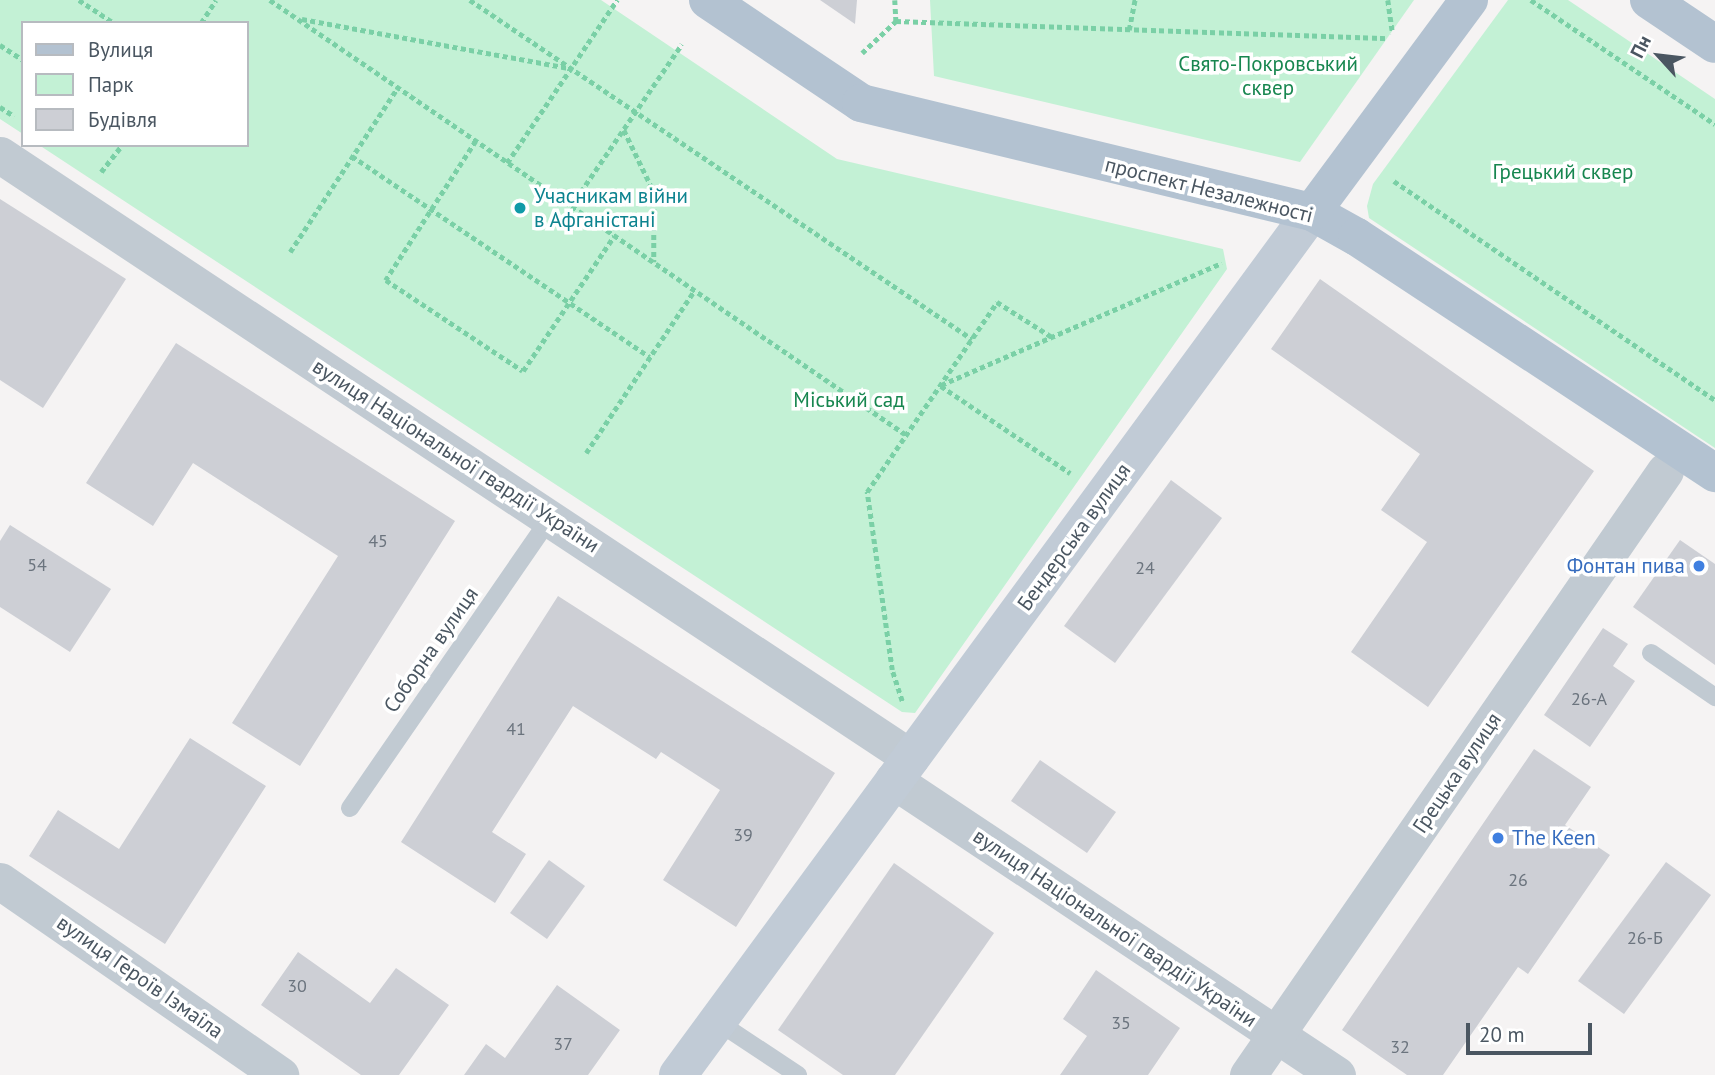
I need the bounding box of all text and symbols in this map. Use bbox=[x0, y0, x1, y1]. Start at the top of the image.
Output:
legend bbox=[21, 21, 248, 147]
north arrow bbox=[1624, 21, 1694, 91]
text: Пн bbox=[1625, 31, 1656, 62]
text: Вулиця bbox=[88, 36, 153, 63]
park label: Свято-Покровський сквер bbox=[1178, 51, 1358, 101]
text: Парк bbox=[88, 71, 134, 98]
text: Будівля bbox=[88, 106, 157, 133]
street label: проспект Незалежності bbox=[1102, 152, 1316, 228]
park label: Грецький сквер bbox=[1493, 159, 1633, 185]
place label: Учасникам війни в Афганістані bbox=[534, 183, 688, 233]
marker: Учасникам війни в Афганістані bbox=[512, 200, 528, 216]
street label: вулиця Національної гвардії України bbox=[308, 354, 604, 558]
park label: Міський сад bbox=[793, 387, 905, 413]
street label: Бендерська вулиця bbox=[1012, 459, 1136, 615]
house number: 45 bbox=[368, 530, 388, 552]
place label: Фонтан пива bbox=[1567, 553, 1685, 579]
house number: 54 bbox=[27, 554, 47, 576]
house number: 24 bbox=[1135, 557, 1155, 579]
marker: Фонтан пива bbox=[1691, 558, 1707, 574]
street label: Соборна вулиця bbox=[378, 582, 484, 718]
house number: 26-А bbox=[1571, 688, 1607, 710]
street label: Грецька вулиця bbox=[1407, 708, 1507, 838]
house number: 41 bbox=[506, 718, 526, 740]
street label: вулиця Національної гвардії України bbox=[968, 823, 1262, 1033]
house number: 39 bbox=[733, 824, 753, 846]
place label: The Keen bbox=[1512, 825, 1596, 851]
marker: The Keen bbox=[1490, 830, 1506, 846]
house number: 26 bbox=[1508, 869, 1528, 891]
street label: вулиця Героїв Ізмаїла bbox=[52, 910, 228, 1044]
house number: 26-Б bbox=[1627, 927, 1663, 949]
house number: 30 bbox=[287, 975, 307, 997]
scale bar bbox=[1470, 1009, 1596, 1052]
house number: 35 bbox=[1111, 1012, 1131, 1034]
text: 20 m bbox=[1479, 1021, 1525, 1048]
house number: 37 bbox=[553, 1033, 573, 1055]
house number: 32 bbox=[1390, 1036, 1410, 1058]

